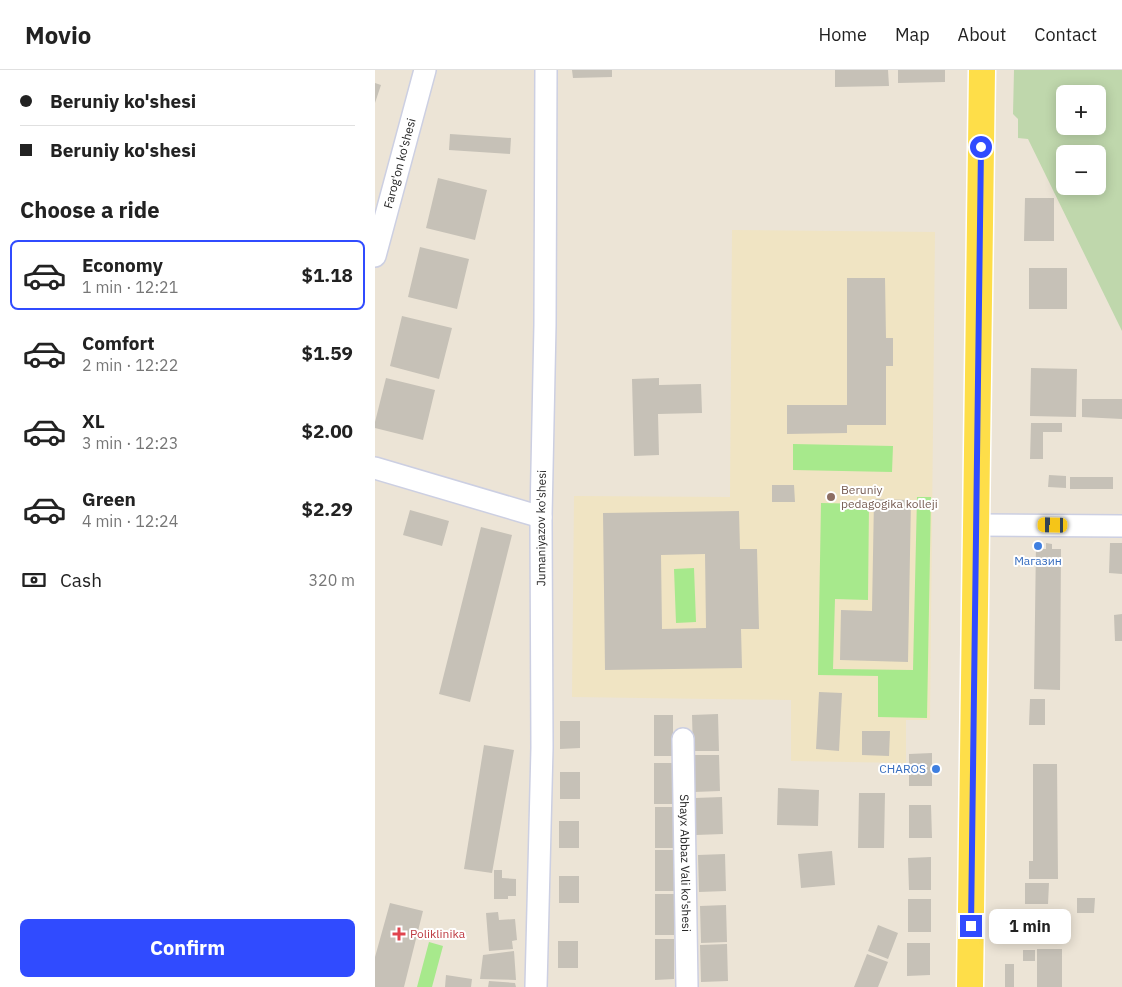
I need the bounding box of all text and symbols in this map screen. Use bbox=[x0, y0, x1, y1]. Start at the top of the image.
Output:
text: Movio bbox=[25, 19, 91, 51]
text: Home bbox=[819, 23, 867, 46]
text: Map bbox=[895, 23, 930, 46]
text: About bbox=[958, 23, 1006, 46]
text: Contact bbox=[1034, 23, 1097, 46]
map controls bbox=[1056, 85, 1106, 195]
button: + bbox=[1056, 85, 1106, 135]
text: Beruniy ko'shesi bbox=[50, 89, 196, 113]
street label: Farog'on ko'shesi bbox=[380, 116, 419, 210]
route start bbox=[970, 136, 992, 158]
text: Beruniy ko'shesi bbox=[50, 138, 196, 162]
button: − bbox=[1056, 145, 1106, 195]
text: Choose a ride bbox=[20, 195, 160, 224]
icon: car bbox=[22, 253, 67, 298]
text: Economy bbox=[82, 253, 163, 277]
text: $1.18 bbox=[301, 263, 353, 287]
text: 1 min · 12:21 bbox=[82, 277, 178, 297]
icon: car bbox=[22, 331, 67, 376]
text: Comfort bbox=[82, 331, 155, 355]
text: $1.59 bbox=[301, 341, 353, 365]
text: 2 min · 12:22 bbox=[82, 355, 178, 375]
icon: car bbox=[22, 409, 67, 454]
text: XL bbox=[82, 409, 105, 433]
text: $2.00 bbox=[301, 419, 353, 443]
text: 3 min · 12:23 bbox=[82, 433, 178, 453]
street label: Jumaniyazov ko'shesi bbox=[533, 470, 549, 586]
place label: Beruniy pedagogika kolleji bbox=[841, 482, 938, 511]
icon: car bbox=[22, 487, 67, 532]
text: Green bbox=[82, 487, 136, 511]
marker: Beruniy pedagogika kolleji bbox=[825, 491, 837, 503]
text: $2.29 bbox=[301, 497, 353, 521]
text: 4 min · 12:24 bbox=[82, 511, 178, 531]
car bbox=[1037, 517, 1068, 533]
marker: Магазин bbox=[1032, 540, 1044, 552]
place label: Магазин bbox=[1014, 553, 1062, 568]
icon: cash bbox=[20, 566, 48, 594]
text: Cash bbox=[60, 568, 102, 592]
text: 320 m bbox=[308, 570, 355, 590]
place label: CHAROS bbox=[879, 761, 926, 776]
marker: CHAROS bbox=[930, 763, 942, 775]
street label: Shayx Abbaz Vali ko'shesi bbox=[677, 794, 694, 932]
callout: 1 min bbox=[989, 908, 1071, 944]
route end bbox=[960, 915, 982, 937]
text: 1 min bbox=[1009, 916, 1051, 936]
button: Confirm bbox=[20, 919, 355, 977]
place label: Poliklinika bbox=[410, 926, 466, 941]
marker: Poliklinika bbox=[392, 927, 406, 941]

